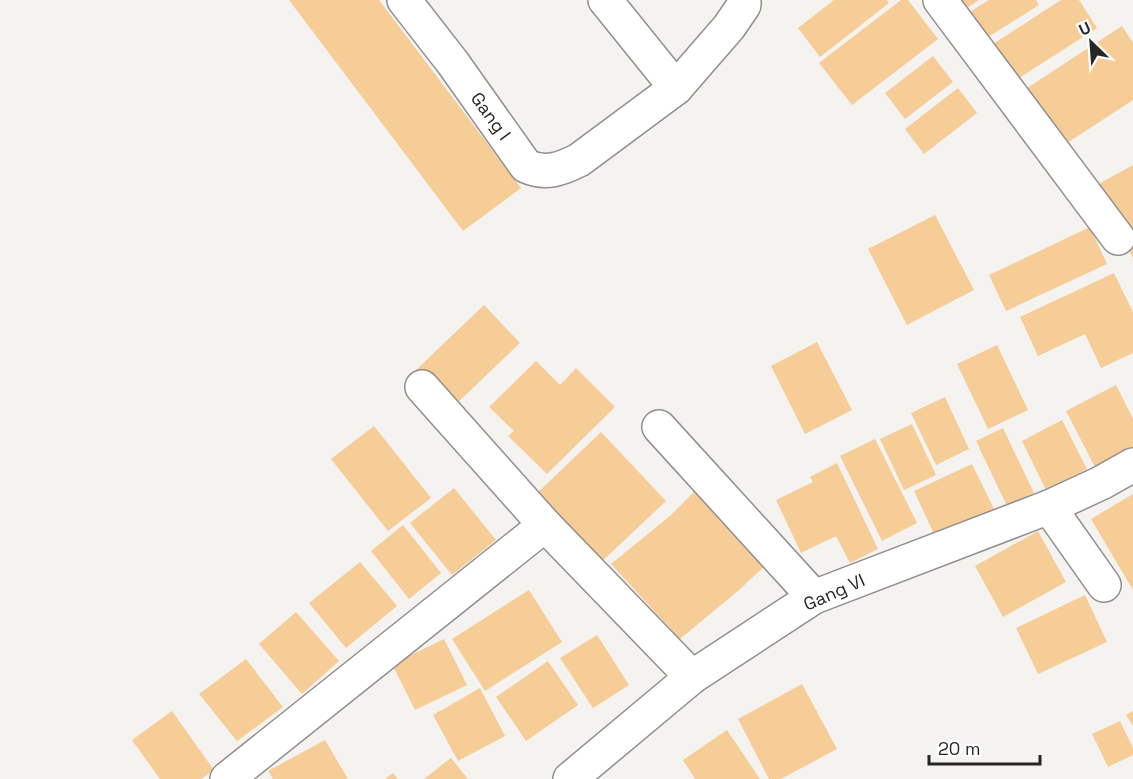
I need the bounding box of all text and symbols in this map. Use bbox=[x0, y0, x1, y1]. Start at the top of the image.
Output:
north arrow bbox=[1061, 12, 1121, 72]
text: U bbox=[1076, 17, 1094, 41]
street label: Gang I bbox=[466, 87, 516, 145]
street label: Gang VI bbox=[800, 568, 868, 616]
scale bar bbox=[929, 728, 1040, 766]
text: 20 m bbox=[938, 737, 981, 760]

